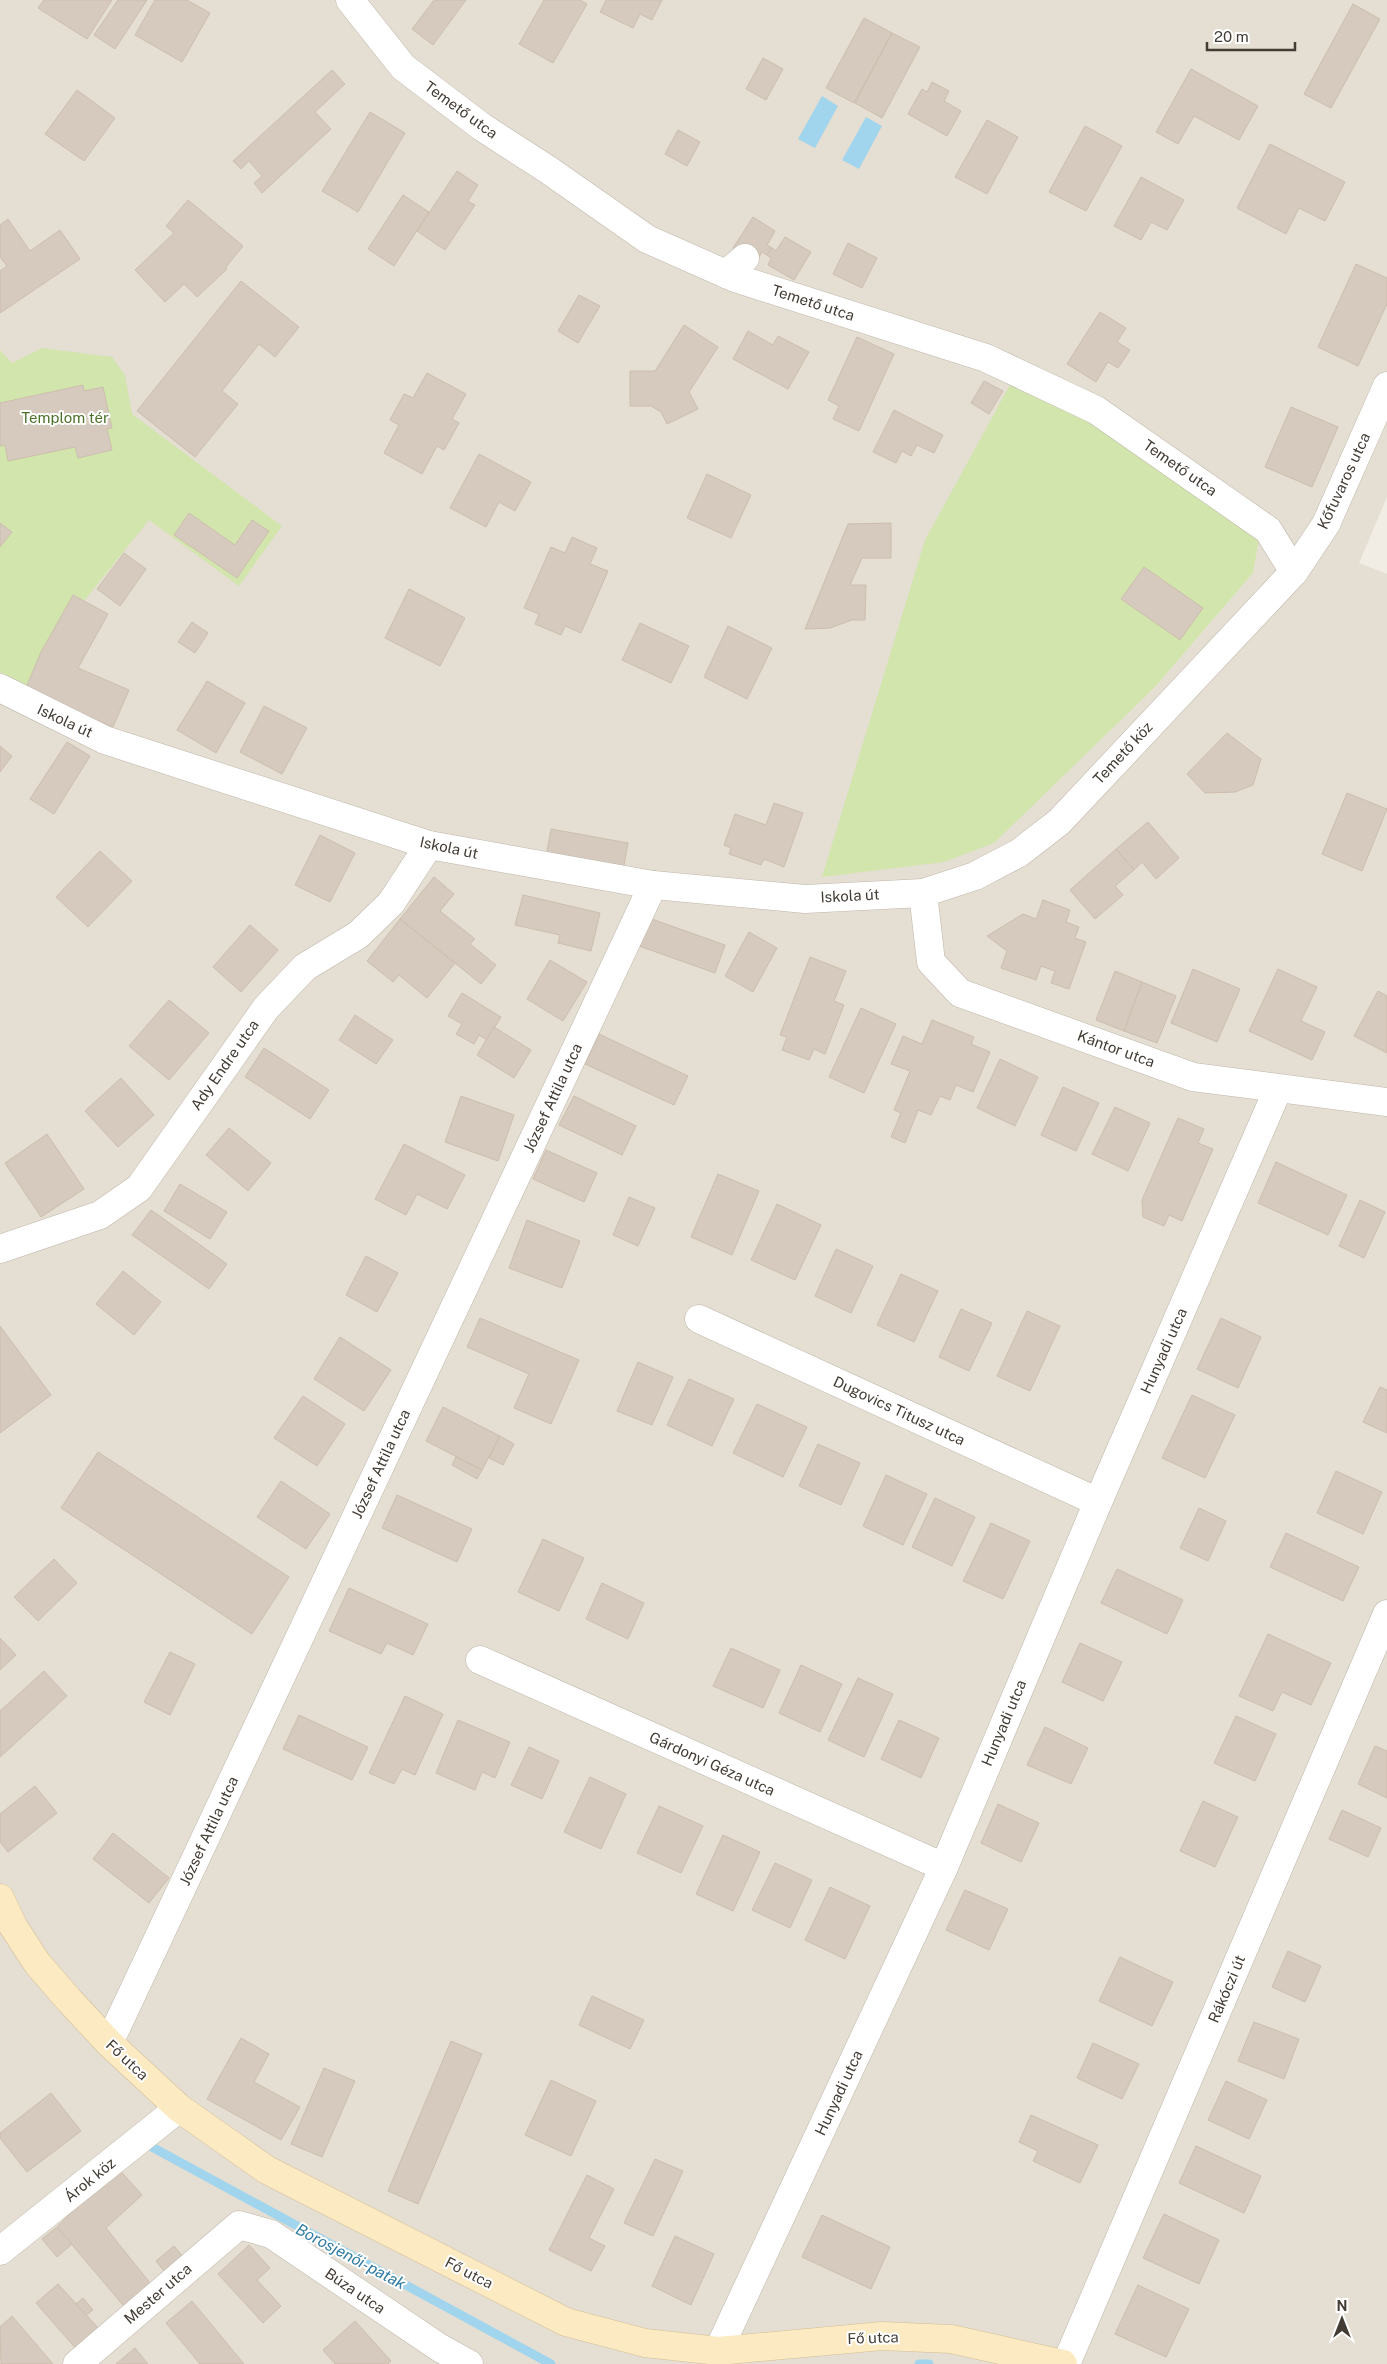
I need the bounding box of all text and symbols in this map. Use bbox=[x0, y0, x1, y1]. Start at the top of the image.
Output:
scale bar bbox=[1207, 20, 1294, 52]
text: 20 m bbox=[1214, 28, 1249, 45]
street label: Temető utca bbox=[422, 77, 501, 142]
street label: Temető utca bbox=[770, 281, 857, 324]
park label: Templom tér bbox=[21, 409, 109, 426]
street label: Kőfuvaros utca bbox=[1314, 430, 1373, 532]
street label: Temető utca bbox=[1140, 436, 1220, 499]
street label: Iskola út bbox=[35, 700, 96, 741]
street label: Temető köz bbox=[1090, 718, 1156, 787]
street label: Iskola út bbox=[418, 833, 480, 862]
street label: Iskola út bbox=[820, 885, 880, 906]
street label: Ady Endre utca bbox=[187, 1016, 262, 1113]
street label: Kántor utca bbox=[1075, 1027, 1157, 1070]
street label: József Attila utca bbox=[520, 1041, 585, 1155]
street label: Hunyadi utca bbox=[1137, 1305, 1190, 1396]
street label: Dugovics Titusz utca bbox=[831, 1373, 968, 1449]
street label: József Attila utca bbox=[348, 1407, 413, 1521]
street label: Hunyadi utca bbox=[978, 1677, 1029, 1768]
street label: Gárdonyi Géza utca bbox=[647, 1728, 778, 1799]
street label: József Attila utca bbox=[176, 1774, 241, 1888]
street label: Rákóczi út bbox=[1205, 1952, 1248, 2025]
street label: Fő utca bbox=[103, 2036, 152, 2083]
street label: Hunyadi utca bbox=[811, 2048, 866, 2138]
street label: Árok köz bbox=[61, 2154, 119, 2205]
water label: Borosjenői-patak bbox=[293, 2219, 409, 2294]
street label: Fő utca bbox=[442, 2253, 496, 2292]
street label: Mester utca bbox=[121, 2260, 195, 2327]
street label: Búza utca bbox=[322, 2264, 389, 2317]
north arrow bbox=[1317, 2294, 1367, 2344]
text: N bbox=[1337, 2298, 1347, 2314]
street label: Fő utca bbox=[847, 2328, 899, 2347]

